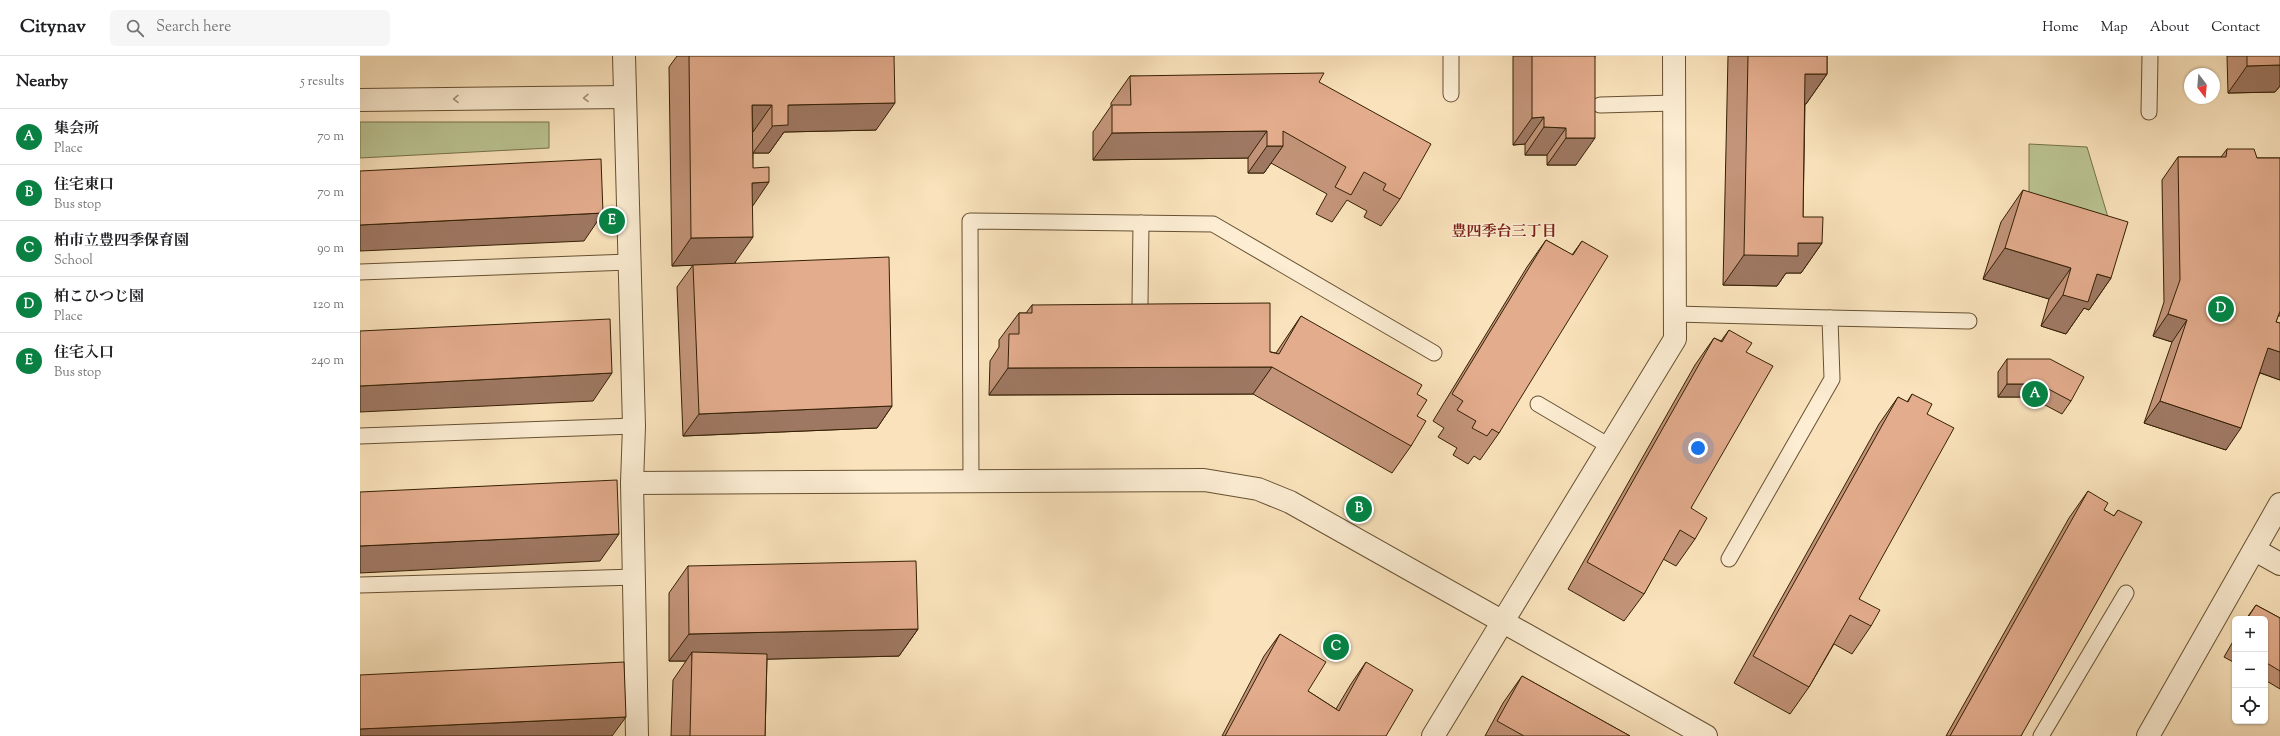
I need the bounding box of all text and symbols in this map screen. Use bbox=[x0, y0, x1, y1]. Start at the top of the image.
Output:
search box bbox=[110, 10, 390, 46]
text: Citynav bbox=[20, 14, 86, 41]
icon: search bbox=[124, 17, 146, 39]
text: Search here bbox=[156, 17, 231, 38]
text: Home bbox=[2042, 18, 2079, 38]
text: Map bbox=[2101, 18, 2128, 38]
text: About bbox=[2150, 18, 2189, 38]
text: Contact bbox=[2211, 18, 2260, 38]
north arrow bbox=[2184, 68, 2220, 104]
text: Nearby bbox=[16, 70, 68, 94]
text: 5 results bbox=[300, 73, 344, 91]
one-way arrow bbox=[583, 94, 589, 102]
one-way arrow bbox=[453, 95, 459, 103]
text: 集会所 bbox=[54, 119, 99, 140]
text: A bbox=[24, 128, 34, 146]
text: 70 m bbox=[317, 128, 344, 146]
text: Place bbox=[54, 140, 83, 158]
text: 住宅東口 bbox=[54, 175, 114, 196]
text: B bbox=[25, 184, 33, 202]
text: 70 m bbox=[317, 184, 344, 202]
text: Bus stop bbox=[54, 196, 101, 214]
pin: E bbox=[599, 206, 625, 236]
district label: 豊四季台三丁目 bbox=[1451, 222, 1557, 243]
text: 柏市立豊四季保育園 bbox=[54, 231, 189, 252]
text: C bbox=[24, 240, 34, 258]
text: 90 m bbox=[317, 240, 344, 258]
text: School bbox=[54, 252, 93, 270]
text: 柏こひつじ園 bbox=[54, 287, 144, 308]
pin: D bbox=[2208, 294, 2234, 324]
text: D bbox=[24, 296, 34, 314]
text: 120 m bbox=[313, 296, 344, 314]
text: Place bbox=[54, 308, 83, 326]
text: 住宅入口 bbox=[54, 343, 114, 364]
text: E bbox=[25, 352, 33, 370]
text: 240 m bbox=[311, 352, 344, 370]
text: Bus stop bbox=[54, 364, 101, 382]
pin: A bbox=[2022, 379, 2048, 409]
your location bbox=[1688, 438, 1708, 458]
pin: B bbox=[1346, 494, 1372, 524]
map controls bbox=[2232, 616, 2268, 724]
button: + bbox=[2232, 616, 2268, 652]
pin: C bbox=[1323, 632, 1349, 662]
button: − bbox=[2232, 652, 2268, 688]
button: locate bbox=[2232, 688, 2268, 724]

